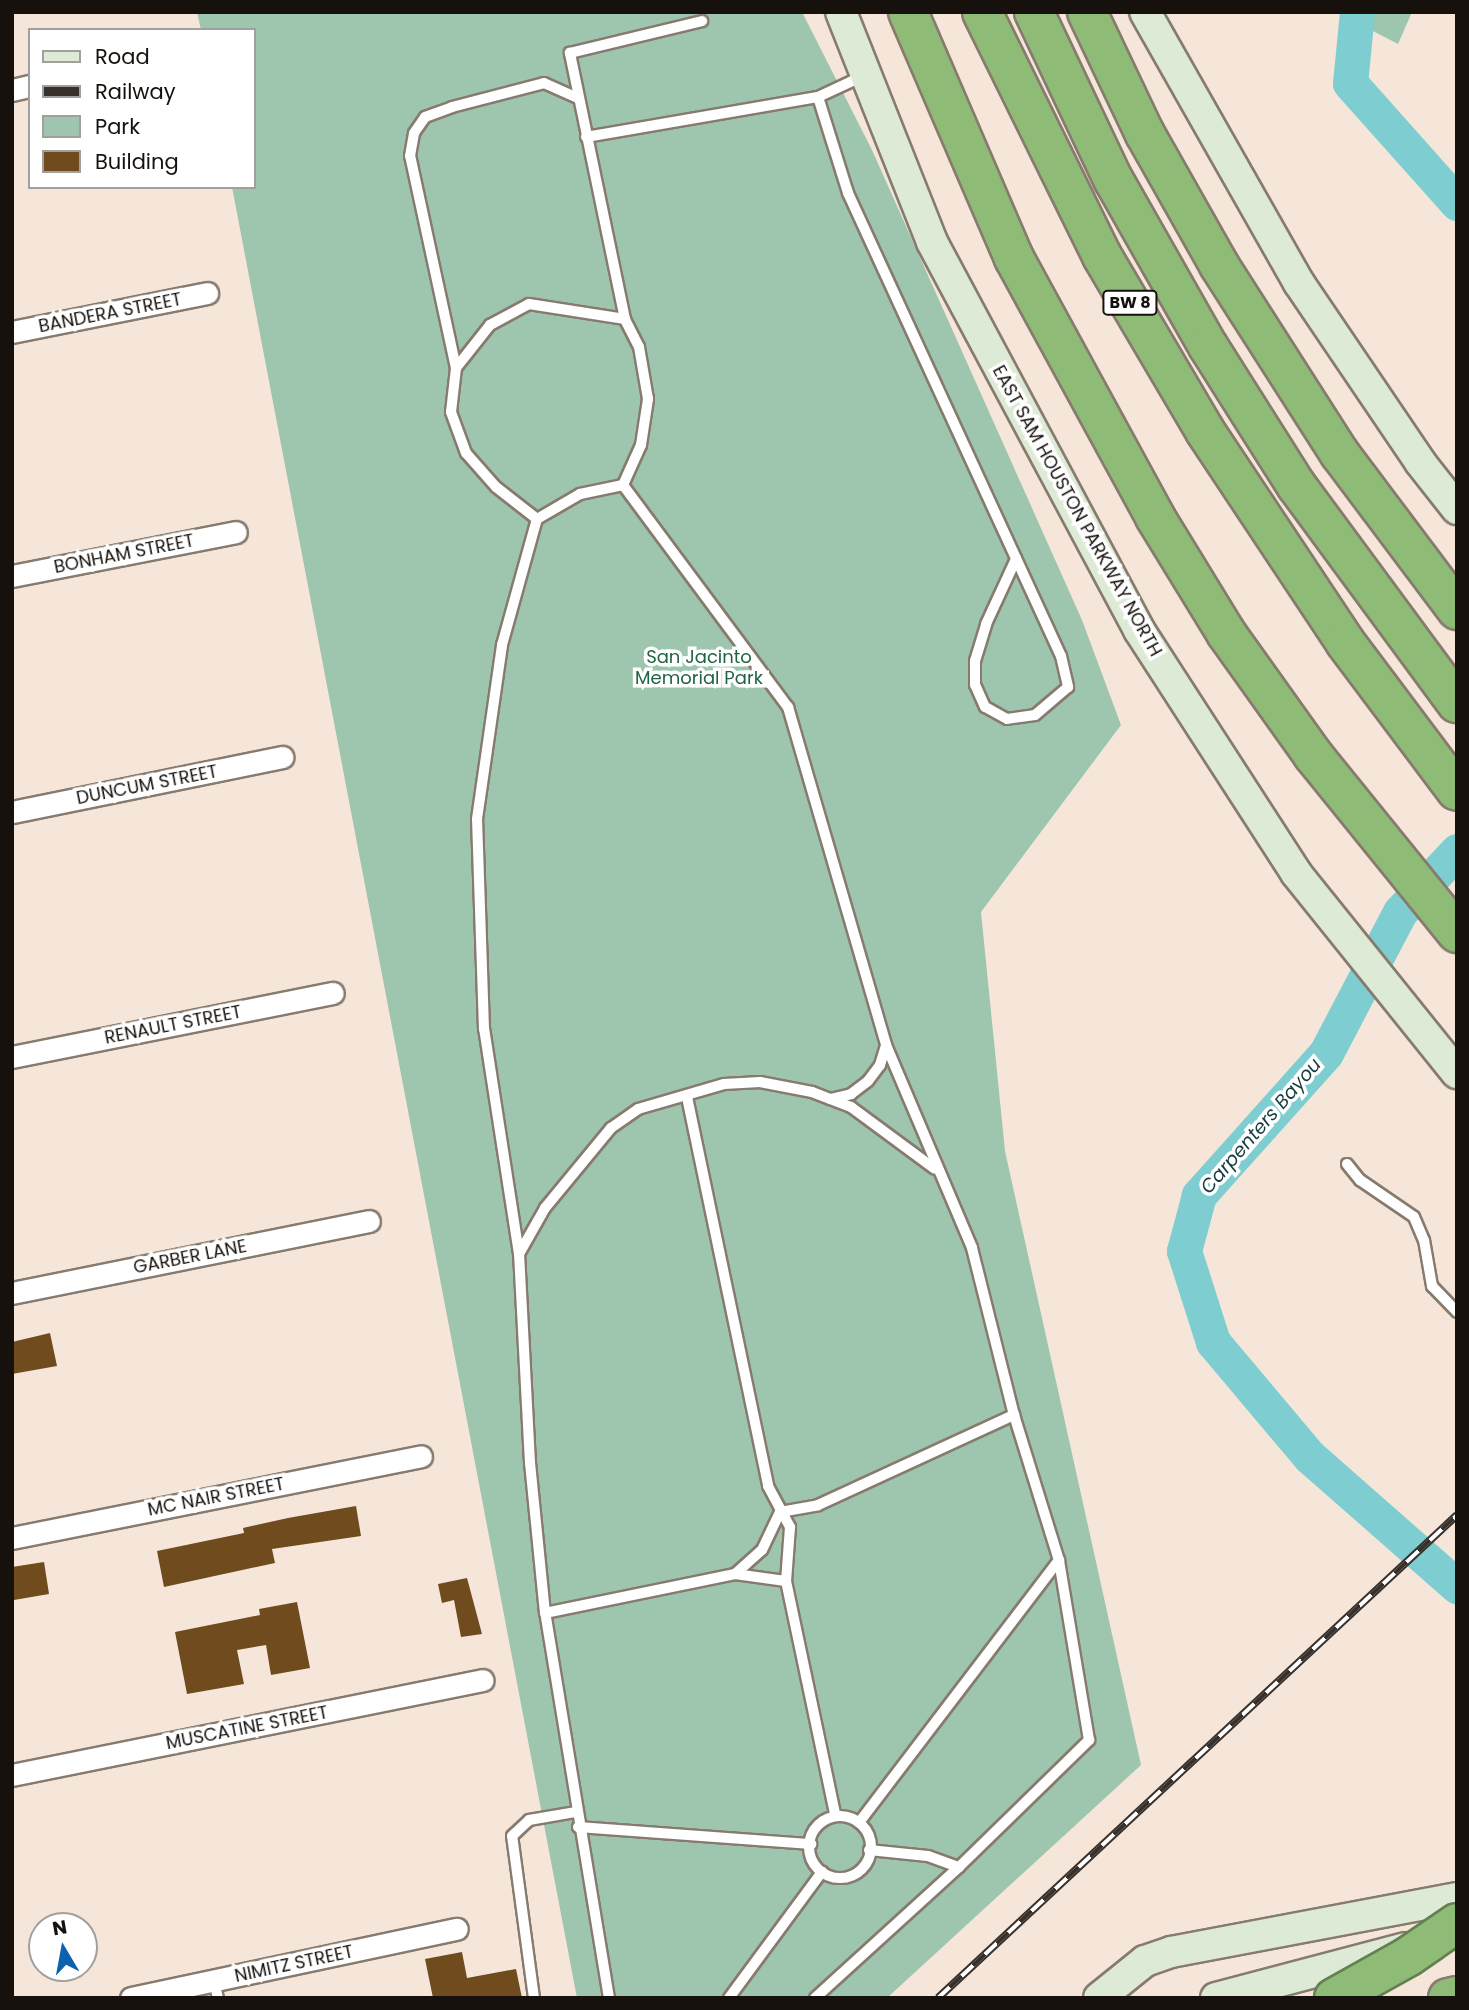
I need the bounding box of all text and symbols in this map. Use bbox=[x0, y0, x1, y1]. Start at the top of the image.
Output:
legend bbox=[28, 28, 256, 189]
text: Road bbox=[95, 42, 150, 71]
text: Railway bbox=[95, 77, 176, 106]
text: Park bbox=[95, 112, 140, 141]
text: Building bbox=[95, 147, 179, 176]
street label: BANDERA STREET bbox=[37, 289, 183, 337]
road number: BW 8 bbox=[1102, 290, 1158, 316]
street label: EAST SAM HOUSTON PARKWAY NORTH bbox=[988, 362, 1166, 660]
street label: BONHAM STREET bbox=[52, 530, 196, 578]
park label: San Jacinto Memorial Park bbox=[635, 647, 763, 690]
street label: DUNCUM STREET bbox=[75, 761, 219, 809]
street label: RENAULT STREET bbox=[103, 1001, 243, 1049]
water label: Carpenters Bayou bbox=[1196, 1054, 1326, 1198]
street label: GARBER LANE bbox=[132, 1235, 248, 1279]
street label: MC NAIR STREET bbox=[146, 1473, 286, 1521]
street label: MUSCATINE STREET bbox=[164, 1702, 330, 1754]
north arrow bbox=[28, 1912, 98, 1982]
text: N bbox=[50, 1913, 69, 1942]
street label: NIMITZ STREET bbox=[233, 1941, 355, 1987]

